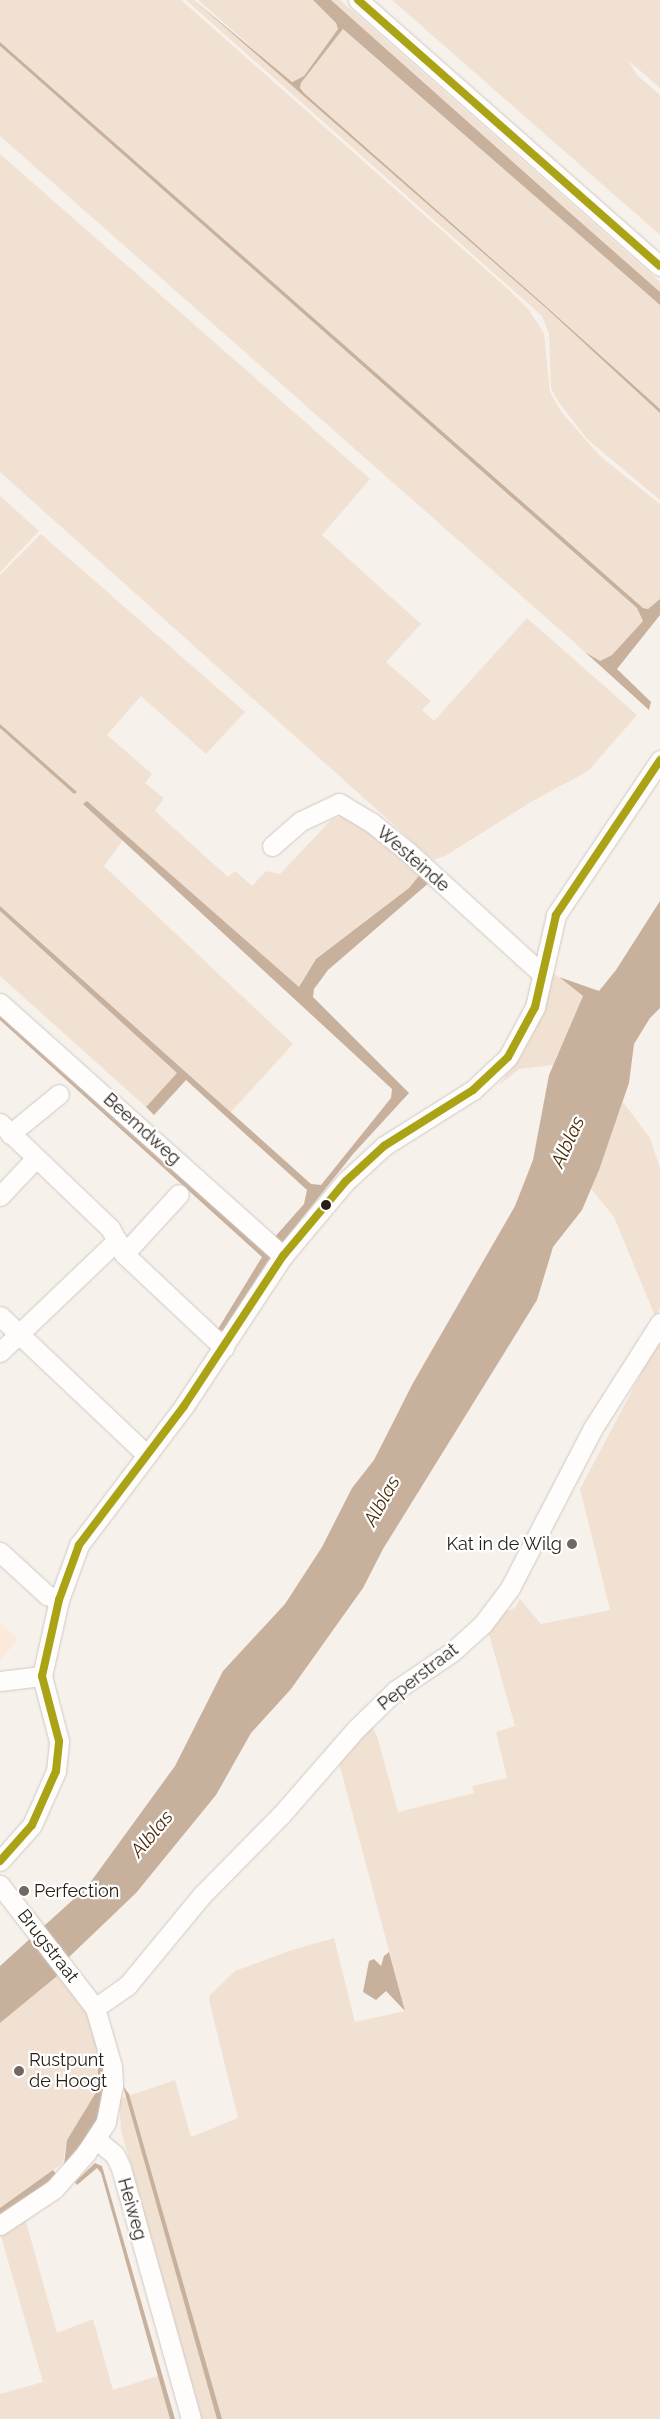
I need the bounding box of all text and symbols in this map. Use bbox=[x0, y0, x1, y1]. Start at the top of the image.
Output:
street label: Westeinde bbox=[372, 821, 454, 897]
street label: Beemdweg bbox=[99, 1089, 185, 1169]
water label: Alblas bbox=[546, 1113, 590, 1171]
unlabelled marker bbox=[321, 1200, 331, 1210]
water label: Alblas bbox=[359, 1472, 405, 1530]
place label: Kat in de Wilg bbox=[446, 1533, 562, 1555]
marker: Kat in de Wilg bbox=[566, 1538, 578, 1550]
street label: Peperstraat bbox=[373, 1639, 463, 1715]
water label: Alblas bbox=[126, 1806, 178, 1862]
place label: Perfection bbox=[34, 1880, 119, 1902]
marker: Perfection bbox=[18, 1885, 30, 1897]
street label: Brugstraat bbox=[13, 1905, 83, 1987]
place label: Rustpunt de Hoogt bbox=[29, 2050, 107, 2092]
marker: Rustpunt de Hoogt bbox=[13, 2065, 25, 2077]
street label: Heiweg bbox=[113, 2175, 151, 2243]

